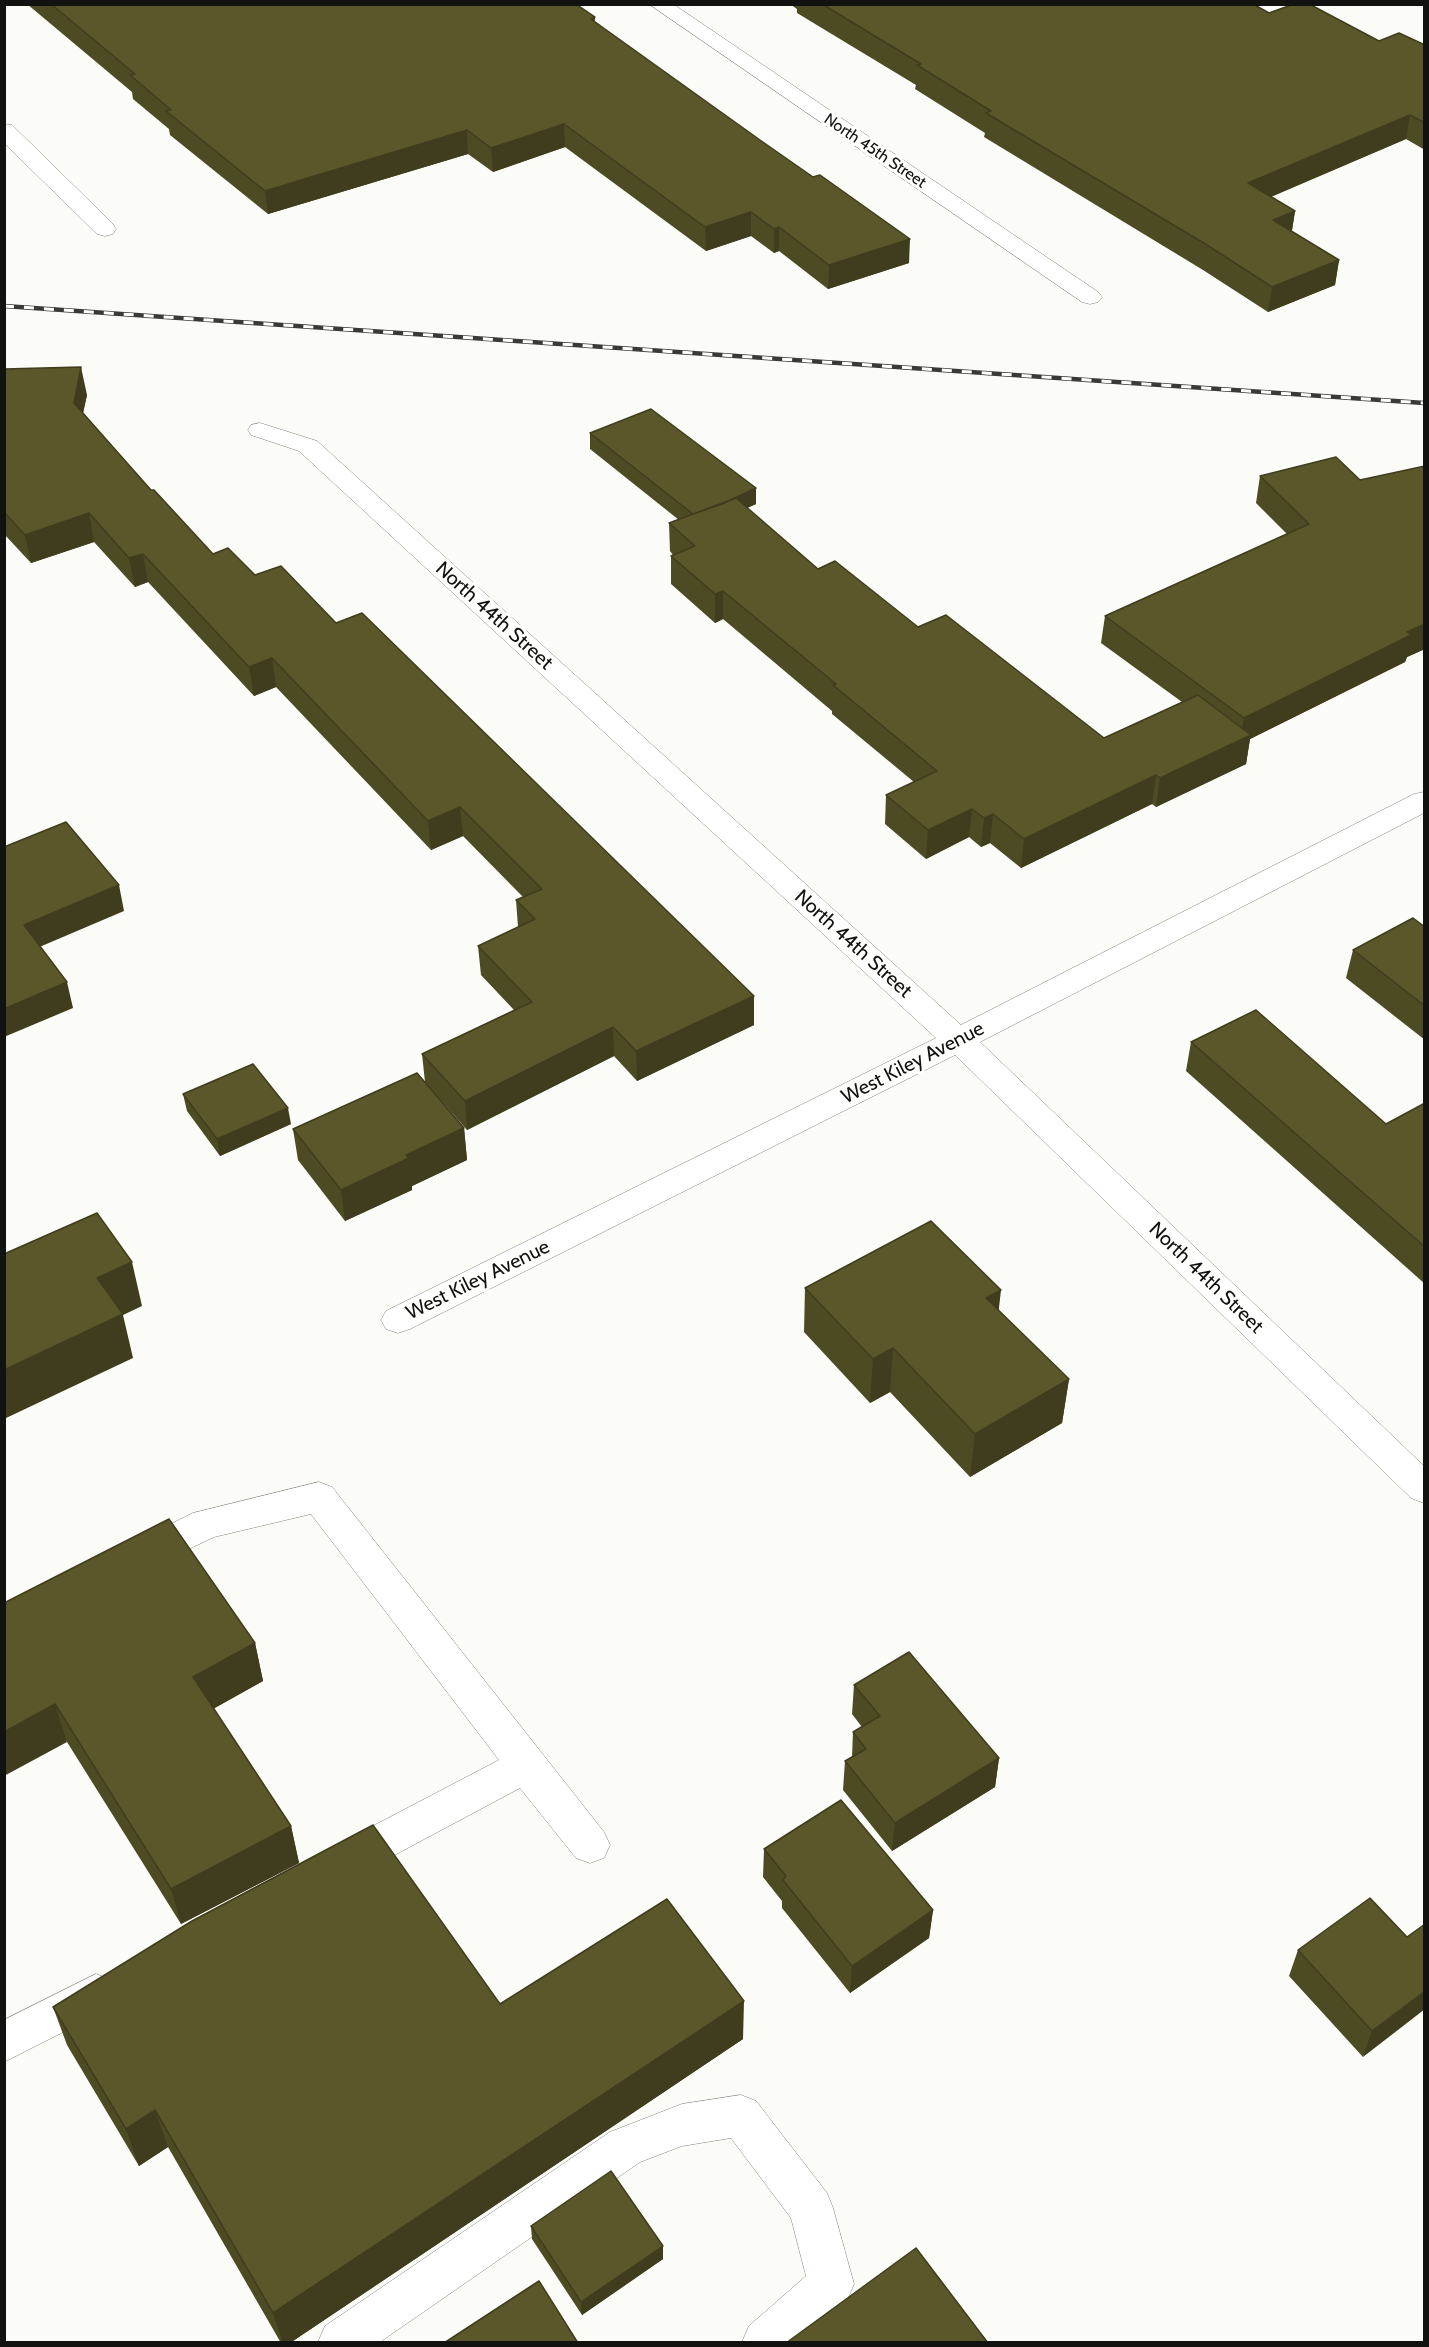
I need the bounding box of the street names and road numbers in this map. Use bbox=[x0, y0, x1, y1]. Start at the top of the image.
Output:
street label: North 45th Street bbox=[820, 110, 930, 192]
street label: North 44th Street bbox=[430, 557, 558, 675]
street label: North 44th Street bbox=[789, 885, 917, 1003]
street label: West Kiley Avenue bbox=[838, 1017, 988, 1109]
street label: North 44th Street bbox=[1144, 1217, 1268, 1339]
street label: West Kiley Avenue bbox=[402, 1235, 554, 1325]

